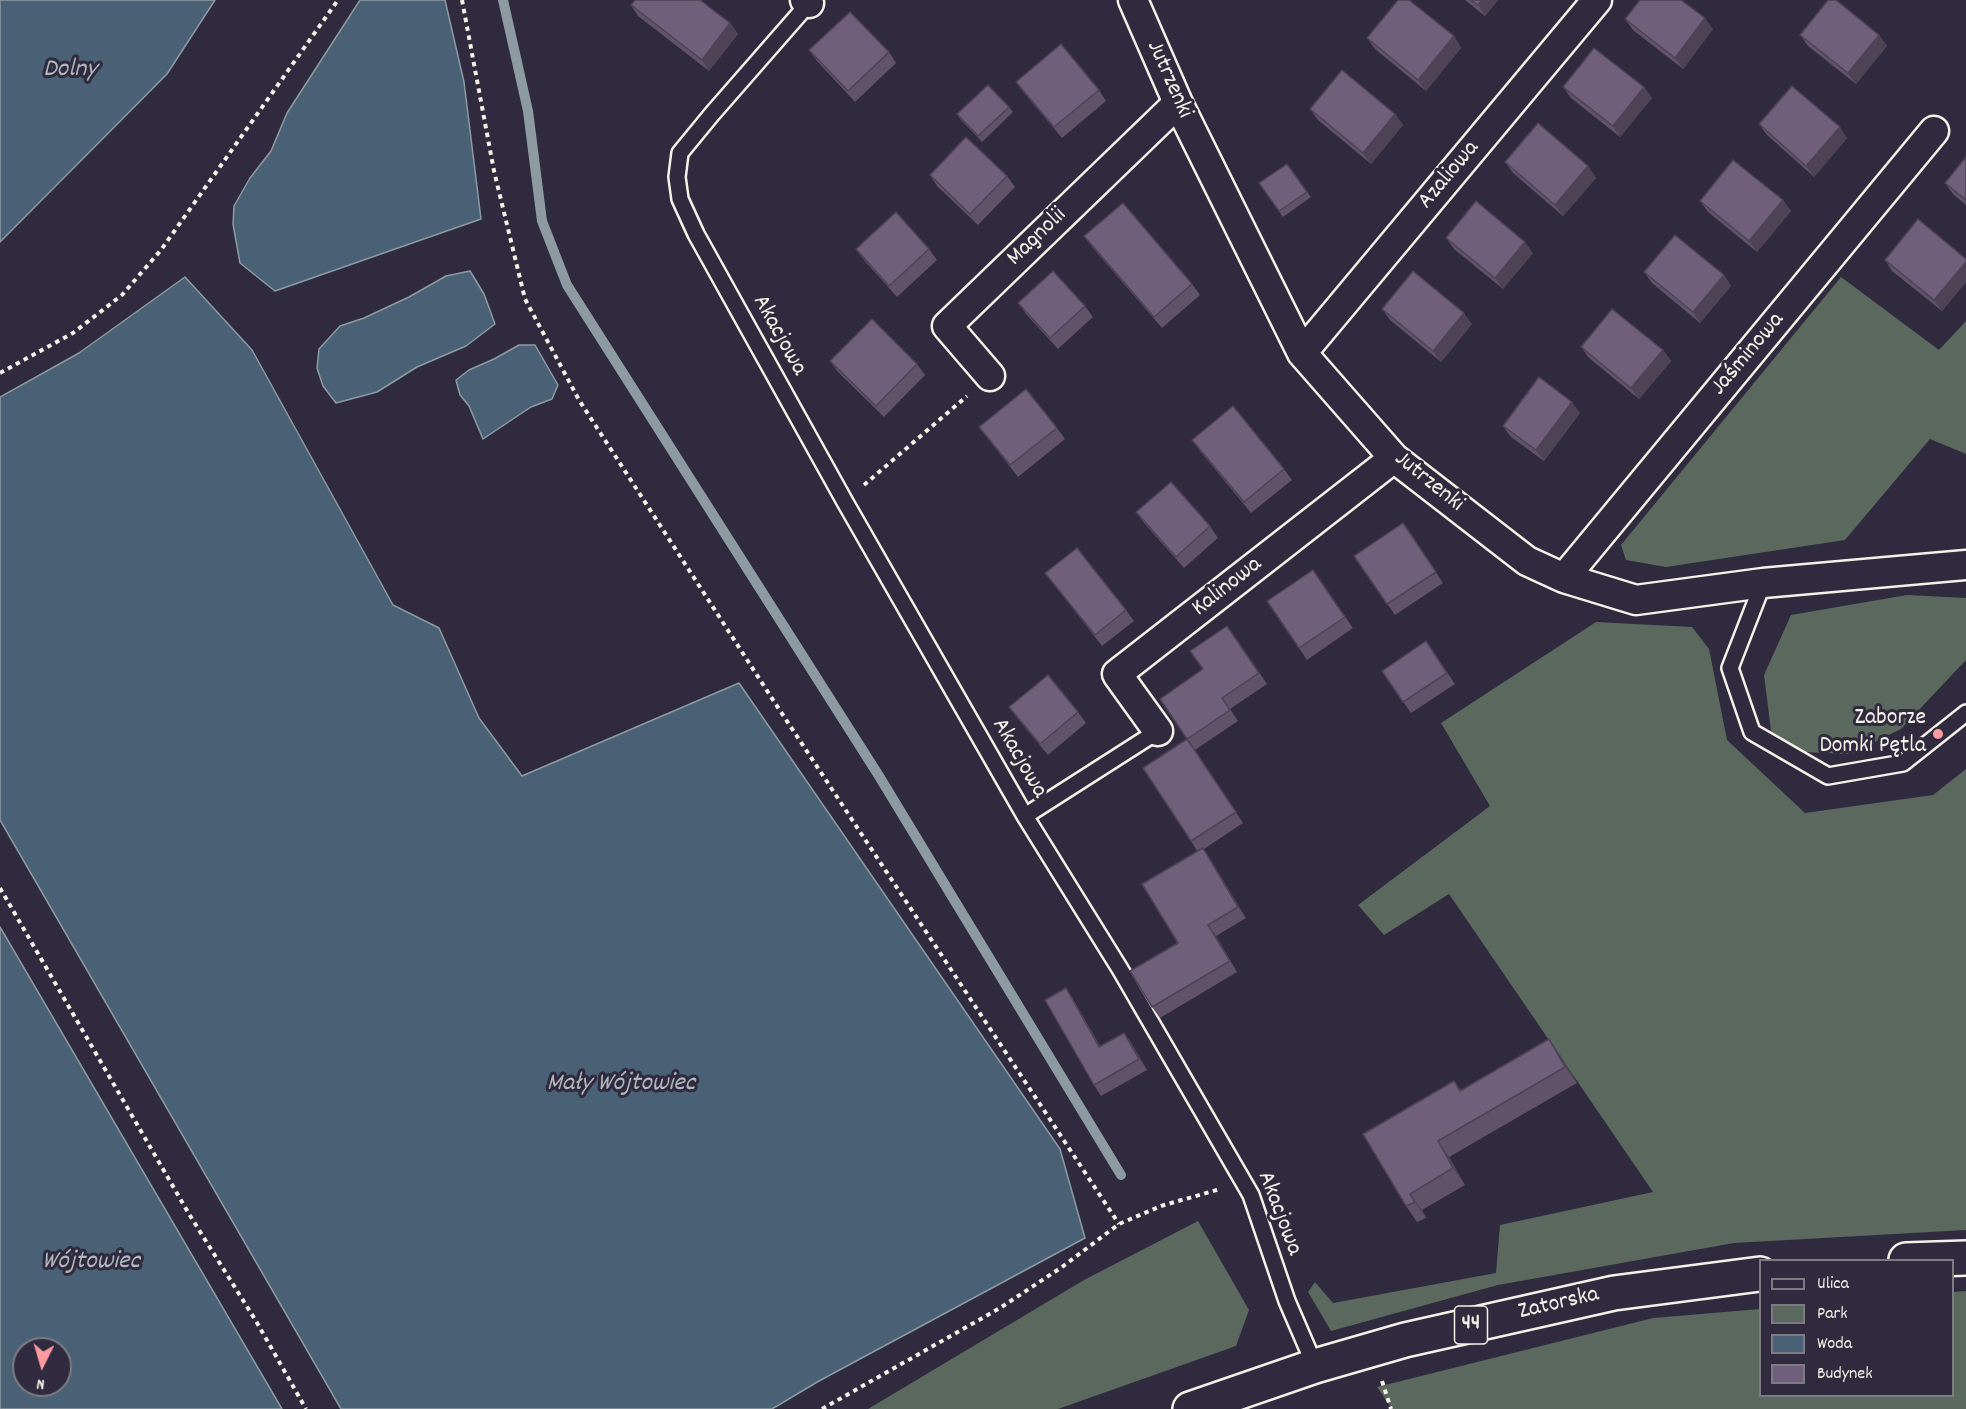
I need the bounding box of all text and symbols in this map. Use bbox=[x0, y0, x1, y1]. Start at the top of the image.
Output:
street label: Jutrzenki bbox=[1138, 37, 1198, 123]
water label: Dolny bbox=[43, 55, 97, 87]
street label: Azaliowa bbox=[1413, 136, 1487, 216]
street label: Magnolii bbox=[1002, 203, 1074, 273]
street label: Akacjowa bbox=[744, 291, 812, 381]
street label: Jaśminowa bbox=[1706, 308, 1792, 402]
street label: Jutrzenki bbox=[1387, 446, 1469, 520]
street label: Kalinowa bbox=[1187, 552, 1269, 624]
place label: Zaborze Domki Pętla bbox=[1819, 706, 1926, 762]
street label: Akacjowa bbox=[984, 714, 1052, 804]
marker: Zaborze Domki Pętla bbox=[1931, 727, 1945, 741]
water label: Mały Wójtowiec bbox=[547, 1069, 695, 1101]
street label: Akacjowa bbox=[1249, 1168, 1307, 1260]
water label: Wójtowiec bbox=[42, 1247, 140, 1279]
legend bbox=[1759, 1259, 1954, 1397]
text: Ulica bbox=[1817, 1272, 1849, 1297]
street label: Zatorska bbox=[1516, 1282, 1602, 1328]
text: Park bbox=[1817, 1302, 1848, 1327]
road number: 44 bbox=[1454, 1306, 1488, 1344]
text: Woda bbox=[1817, 1332, 1852, 1357]
north arrow bbox=[12, 1337, 72, 1397]
text: Budynek bbox=[1817, 1362, 1873, 1387]
text: N bbox=[36, 1372, 46, 1395]

